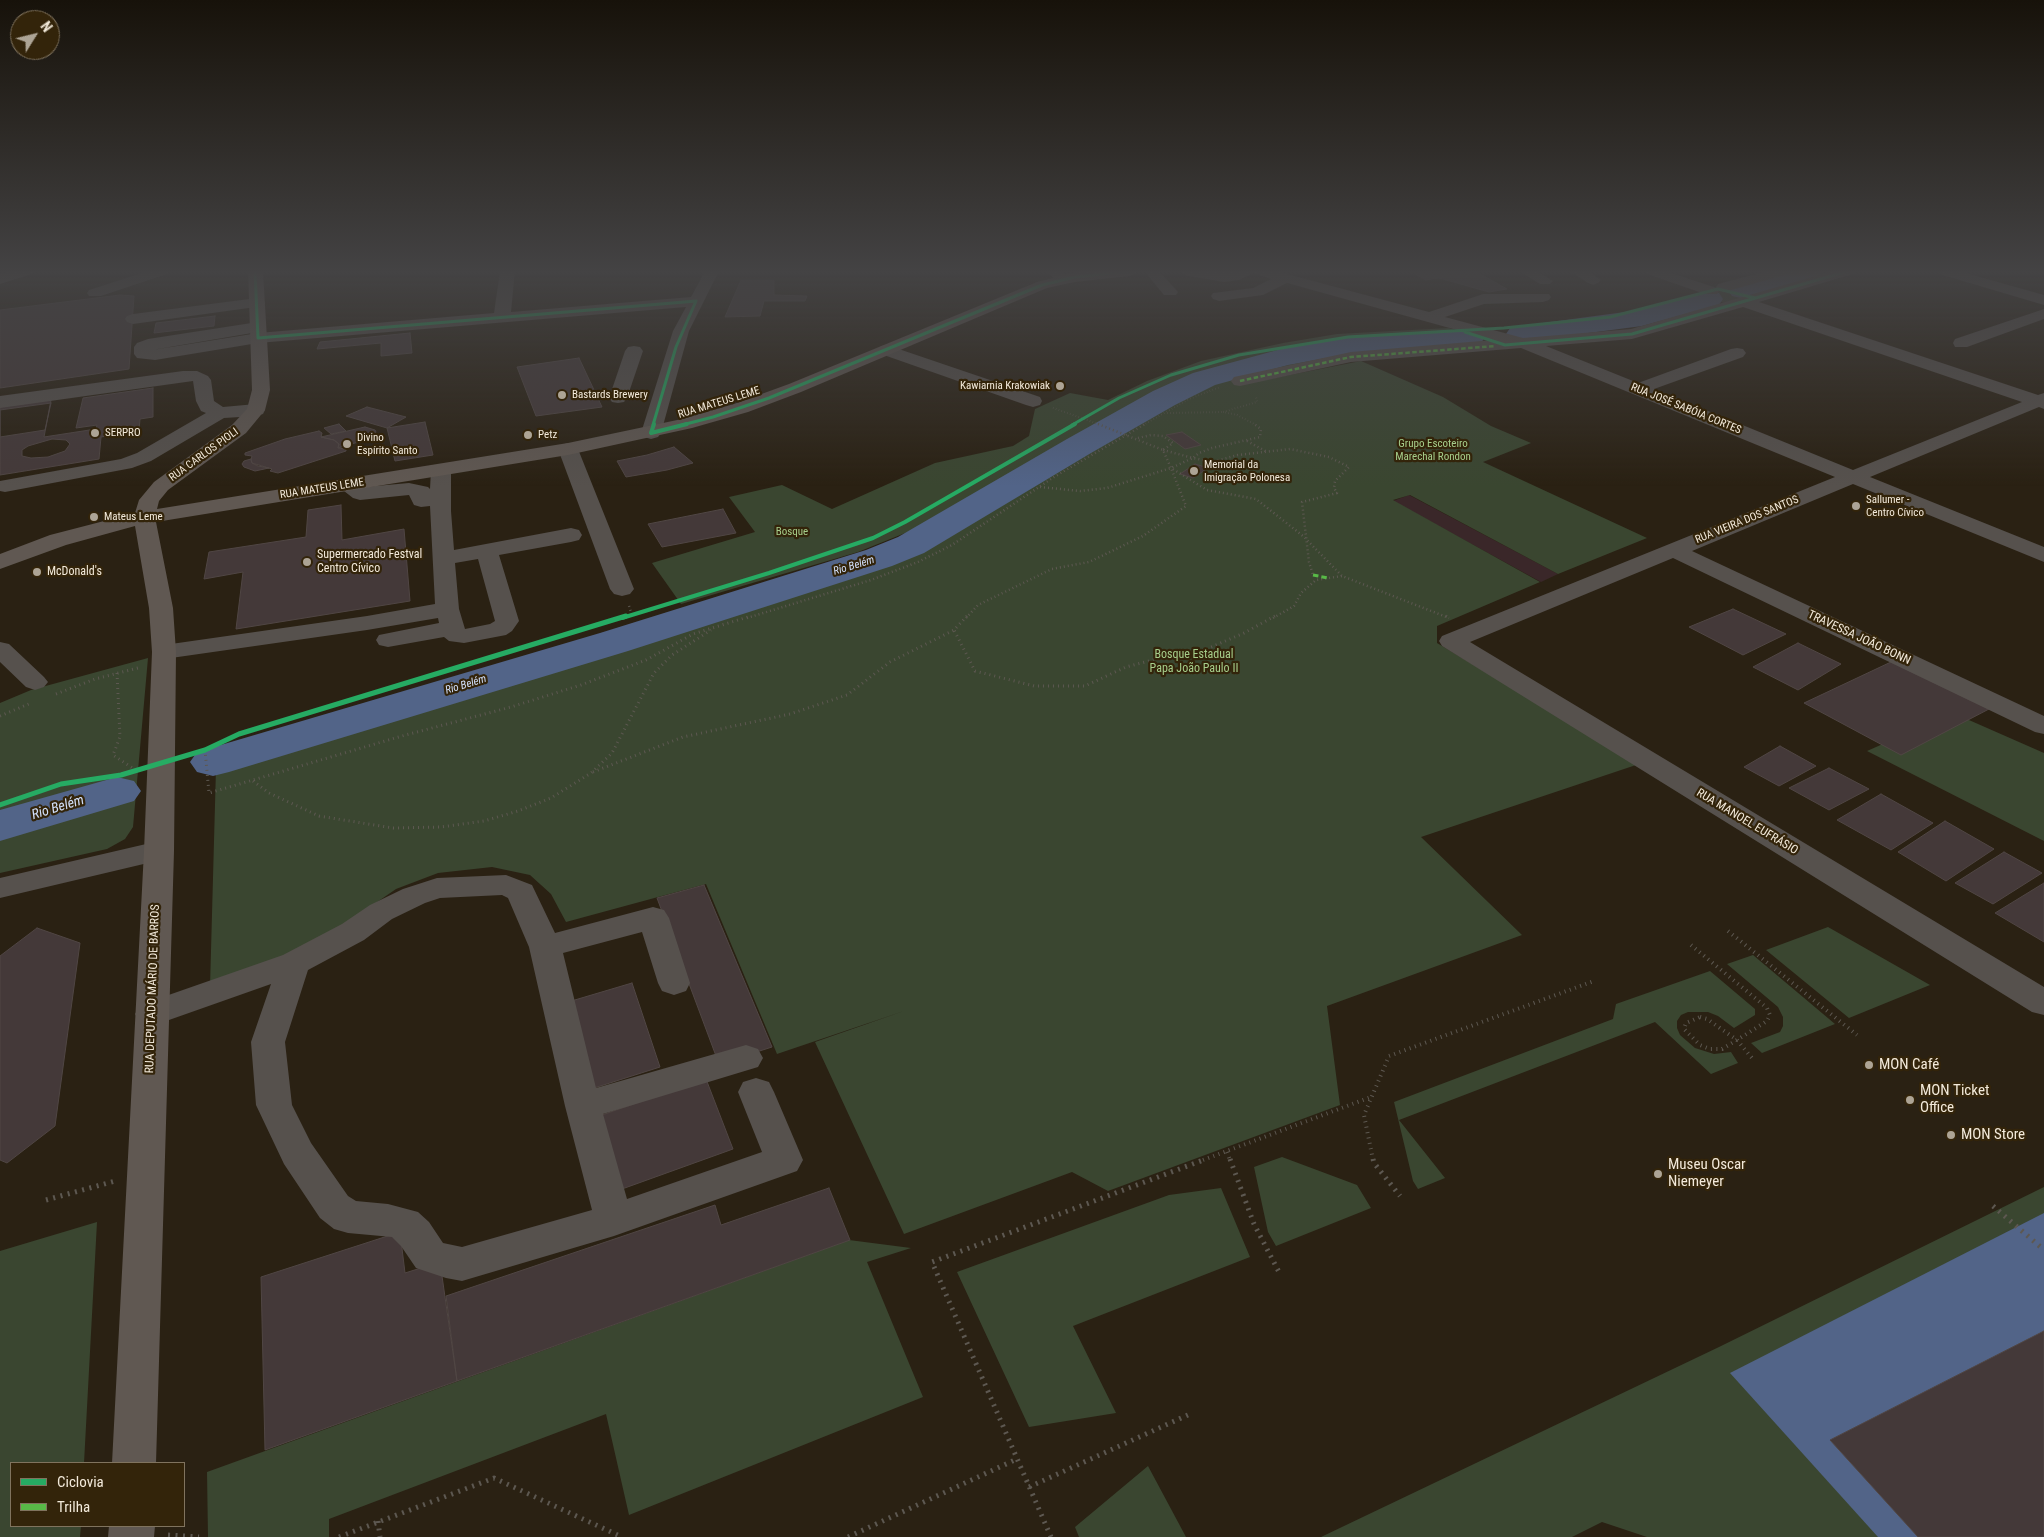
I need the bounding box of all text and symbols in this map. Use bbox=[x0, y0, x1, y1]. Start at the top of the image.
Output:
north arrow bbox=[10, 10, 60, 60]
text: N bbox=[37, 19, 55, 35]
place label: Kawiarnia Krakowiak bbox=[960, 379, 1050, 393]
marker: Kawiarnia Krakowiak bbox=[1054, 380, 1066, 392]
street label: RUA JOSÉ SABÓIA CORTES bbox=[1629, 381, 1743, 437]
street label: RUA MATEUS LEME bbox=[676, 384, 762, 422]
place label: Bastards Brewery bbox=[572, 388, 648, 402]
marker: Bastards Brewery bbox=[556, 389, 568, 401]
street label: RUA CARLOS PIOLI bbox=[167, 425, 241, 485]
place label: SERPRO bbox=[105, 426, 141, 440]
marker: SERPRO bbox=[89, 427, 101, 439]
place label: Petz bbox=[538, 428, 557, 442]
marker: Petz bbox=[522, 429, 534, 441]
place label: Divino Espírito Santo bbox=[357, 431, 418, 457]
park label: Grupo Escoteiro Marechal Rondon bbox=[1395, 437, 1471, 463]
marker: Divino Espírito Santo bbox=[341, 438, 353, 450]
place label: Memorial da Imigração Polonesa bbox=[1204, 458, 1290, 484]
marker: Memorial da Imigração Polonesa bbox=[1188, 465, 1200, 477]
street label: RUA MATEUS LEME bbox=[279, 476, 365, 502]
street label: RUA VIEIRA DOS SANTOS bbox=[1693, 493, 1801, 547]
place label: Sallumer - Centro Cívico bbox=[1866, 493, 1924, 519]
marker: Sallumer - Centro Cívico bbox=[1850, 500, 1862, 512]
place label: Mateus Leme bbox=[104, 510, 163, 524]
marker: Mateus Leme bbox=[88, 511, 100, 523]
park label: Bosque bbox=[776, 525, 808, 539]
place label: Supermercado Festval Centro Cívico bbox=[317, 548, 422, 576]
water label: Rio Belém bbox=[832, 554, 876, 578]
marker: Supermercado Festval Centro Cívico bbox=[301, 556, 313, 568]
place label: McDonald's bbox=[47, 565, 102, 579]
marker: McDonald's bbox=[31, 566, 43, 578]
street label: TRAVESSA JOÃO BONN bbox=[1805, 608, 1913, 668]
park label: Bosque Estadual Papa João Paulo II bbox=[1150, 648, 1238, 676]
water label: Rio Belém bbox=[444, 673, 488, 697]
street label: RUA MANOEL EUFRÁSIO bbox=[1694, 786, 1800, 858]
water label: Rio Belém bbox=[30, 792, 86, 824]
street label: RUA DEPUTADO MÁRIO DE BARROS bbox=[143, 904, 163, 1074]
place label: MON Café bbox=[1879, 1056, 1939, 1074]
marker: MON Café bbox=[1863, 1059, 1875, 1071]
place label: MON Ticket Office bbox=[1920, 1082, 1989, 1117]
marker: MON Ticket Office bbox=[1904, 1094, 1916, 1106]
place label: MON Store bbox=[1961, 1126, 2025, 1144]
marker: MON Store bbox=[1945, 1129, 1957, 1141]
place label: Museu Oscar Niemeyer bbox=[1668, 1156, 1746, 1191]
marker: Museu Oscar Niemeyer bbox=[1652, 1168, 1664, 1180]
legend bbox=[10, 1462, 185, 1527]
text: Ciclovia bbox=[57, 1473, 104, 1491]
text: Trilha bbox=[57, 1498, 90, 1516]

